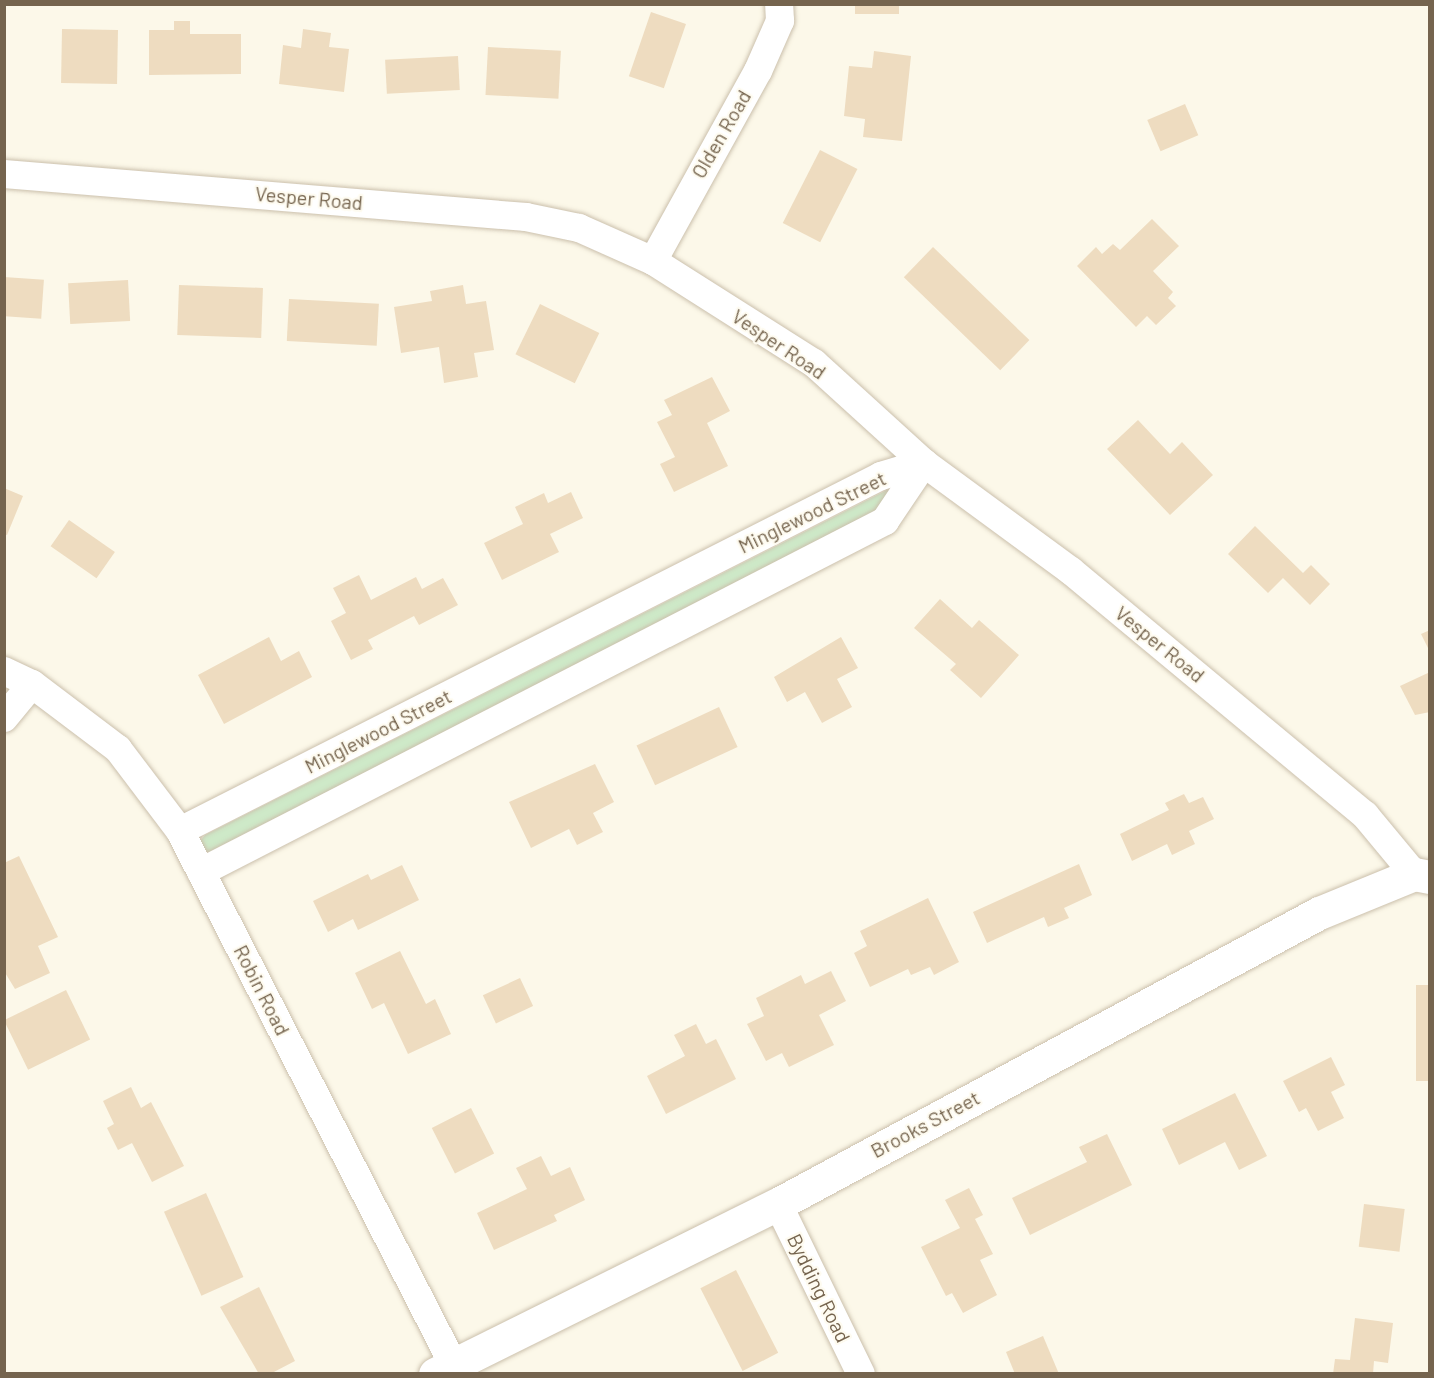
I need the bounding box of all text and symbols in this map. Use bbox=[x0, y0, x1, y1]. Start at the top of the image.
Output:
street label: Olden Road bbox=[686, 86, 756, 182]
street label: Vesper Road bbox=[254, 181, 364, 215]
street label: Vesper Road bbox=[728, 304, 830, 384]
street label: Minglewood Street bbox=[734, 466, 890, 558]
street label: Vesper Road bbox=[1110, 601, 1210, 687]
street label: Minglewood Street bbox=[301, 684, 455, 778]
street label: Robin Road bbox=[229, 941, 295, 1039]
street label: Brooks Street bbox=[867, 1085, 983, 1163]
street label: Bydding Road bbox=[782, 1230, 856, 1346]

